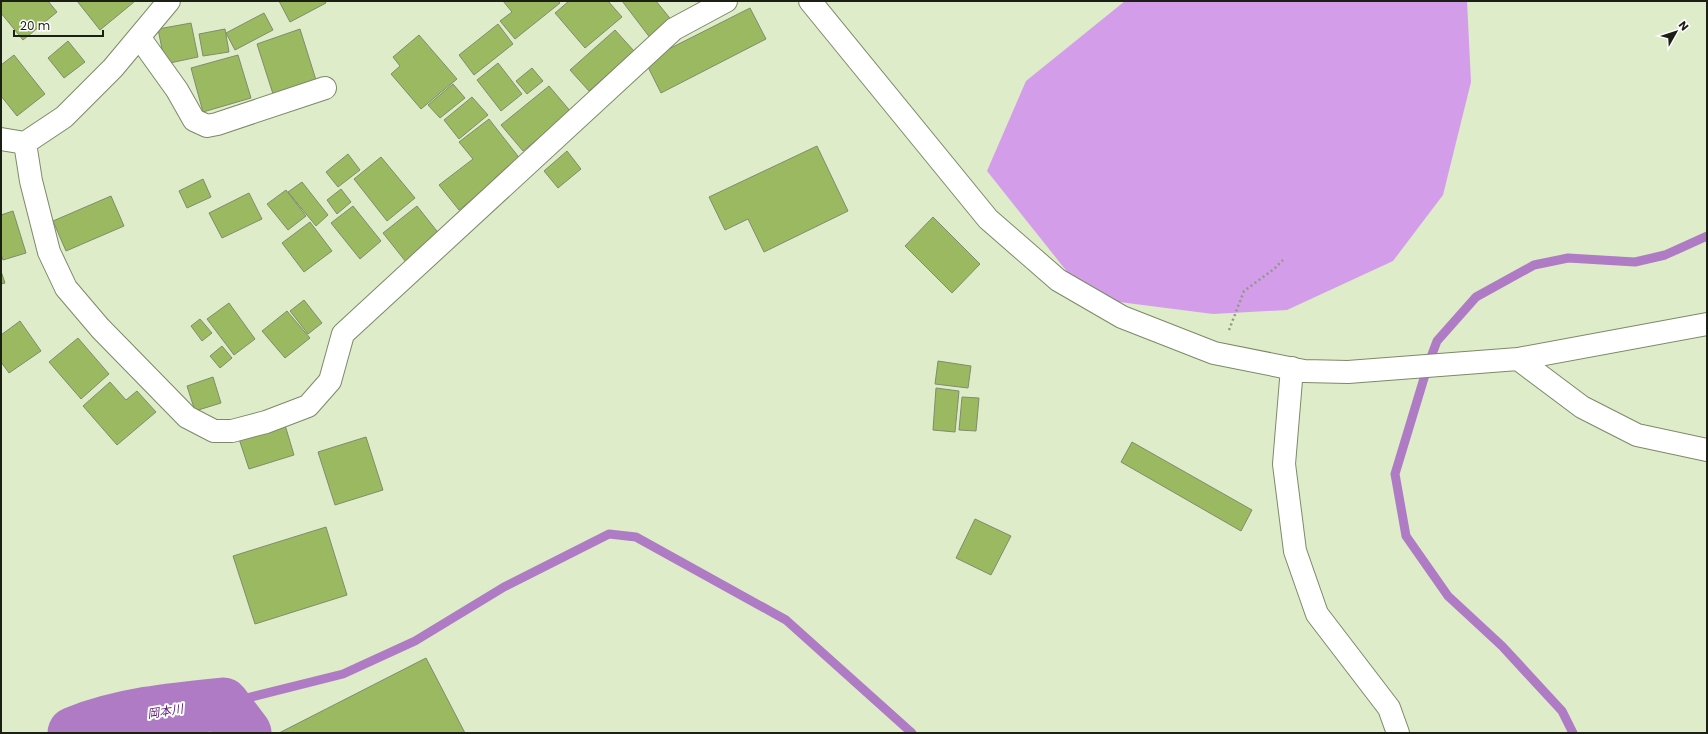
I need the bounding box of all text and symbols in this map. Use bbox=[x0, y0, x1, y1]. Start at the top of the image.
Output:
scale bar bbox=[14, 12, 103, 38]
north arrow bbox=[1656, 12, 1696, 52]
text: 20 m bbox=[20, 17, 50, 34]
text: N bbox=[1675, 17, 1693, 34]
water label: 岡本川 bbox=[146, 699, 186, 722]

